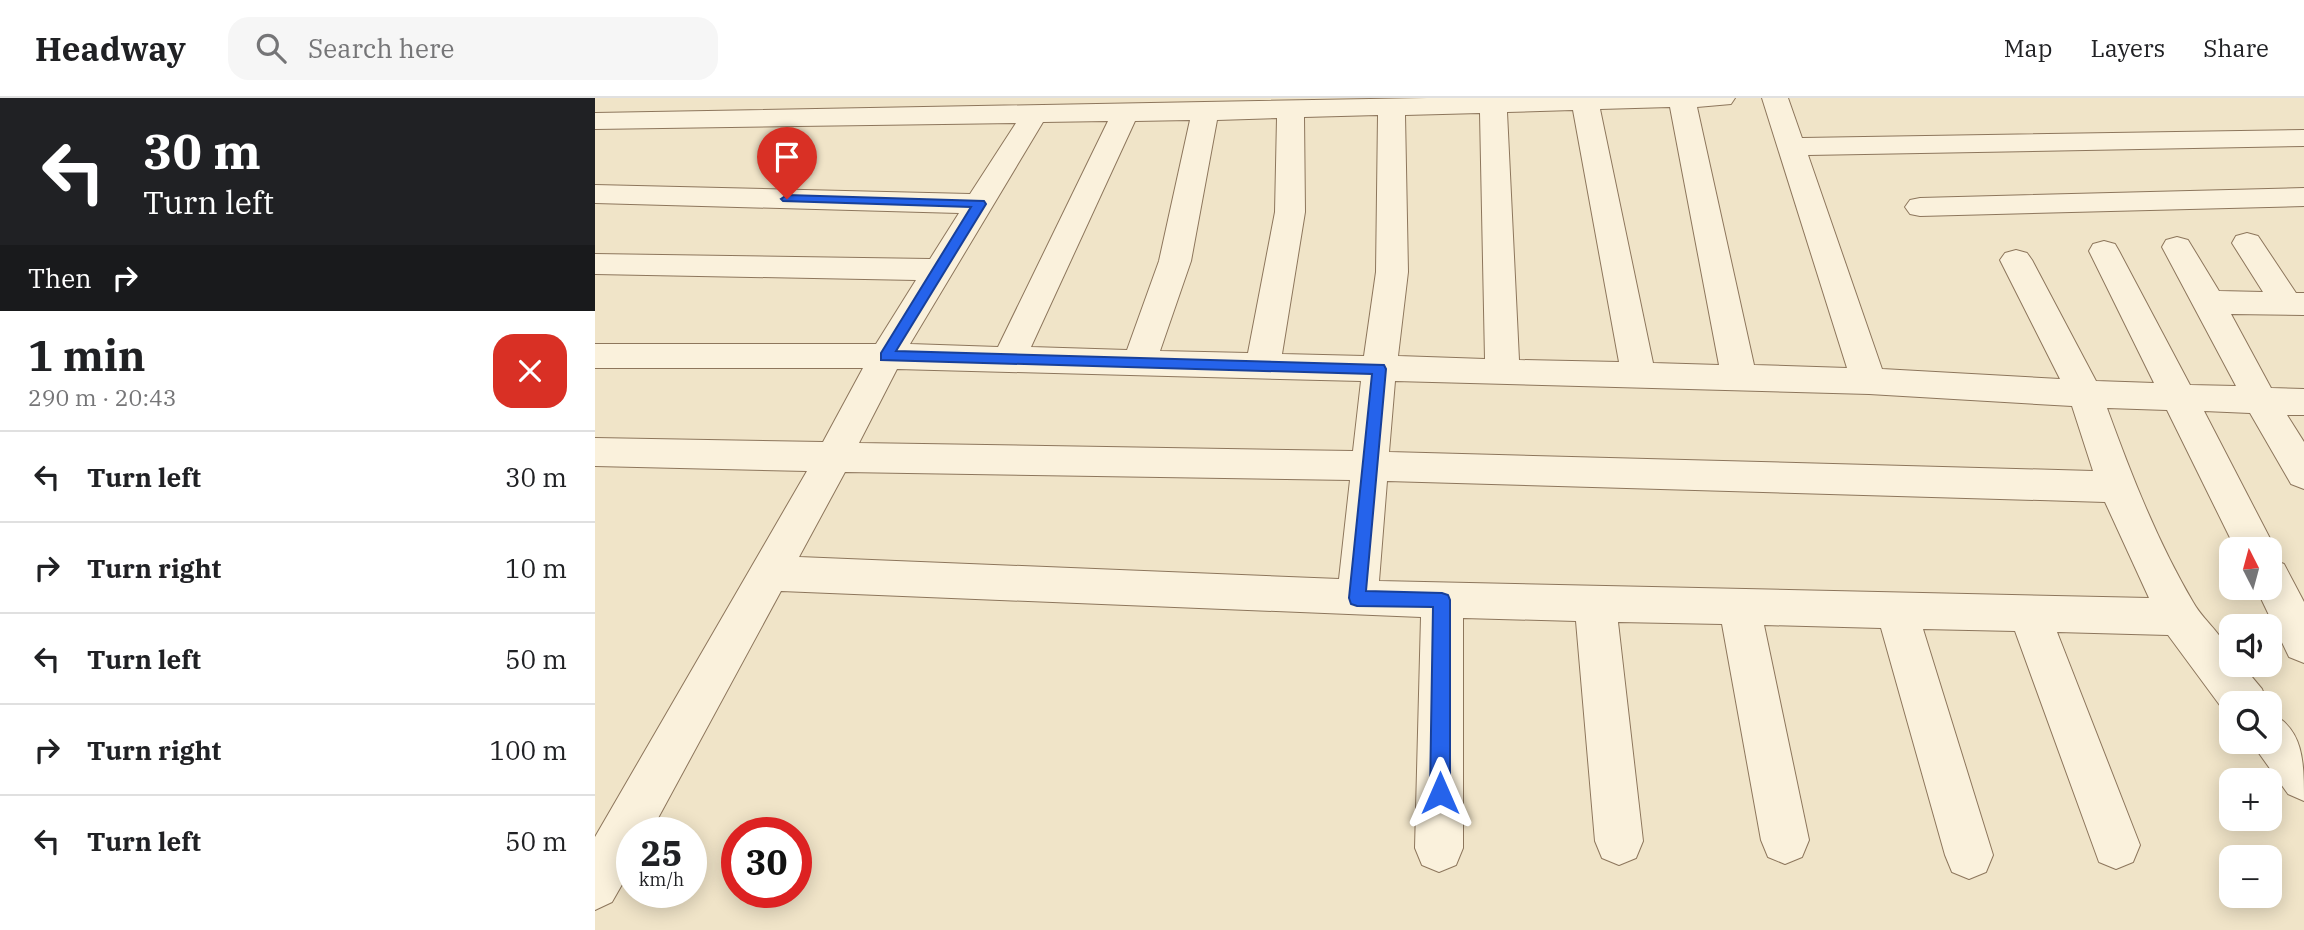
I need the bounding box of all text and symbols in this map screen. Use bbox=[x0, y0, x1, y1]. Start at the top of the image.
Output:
search box bbox=[228, 17, 718, 80]
text: Headway bbox=[35, 27, 186, 70]
icon: search bbox=[252, 29, 290, 67]
text: Search here bbox=[308, 31, 454, 65]
text: Map bbox=[2004, 32, 2052, 64]
text: Layers bbox=[2090, 32, 2165, 64]
text: Share bbox=[2203, 32, 2269, 64]
text: 30 m bbox=[143, 119, 261, 182]
icon: left bbox=[28, 126, 119, 217]
pin bbox=[757, 127, 817, 199]
icon: arrive bbox=[768, 138, 806, 176]
text: Turn left bbox=[143, 181, 274, 223]
icon: right bbox=[106, 259, 144, 297]
text: Then bbox=[28, 261, 92, 295]
text: 1 min bbox=[28, 328, 146, 383]
button: close bbox=[493, 334, 567, 408]
text: 290 m · 20:43 bbox=[28, 382, 177, 412]
icon: left bbox=[28, 458, 66, 496]
text: Turn left bbox=[87, 460, 201, 494]
text: 30 m bbox=[505, 460, 567, 494]
north arrow bbox=[2219, 537, 2282, 600]
map controls bbox=[2219, 537, 2282, 908]
icon: right bbox=[28, 549, 66, 587]
text: Turn right bbox=[87, 551, 221, 585]
text: 10 m bbox=[505, 551, 567, 585]
button: sound bbox=[2219, 614, 2282, 677]
icon: left bbox=[28, 640, 66, 678]
text: Turn left bbox=[87, 642, 201, 676]
text: 50 m bbox=[505, 642, 567, 676]
button: search bbox=[2219, 691, 2282, 754]
icon: right bbox=[28, 731, 66, 769]
text: Turn right bbox=[87, 733, 221, 767]
text: 100 m bbox=[489, 733, 567, 767]
position arrow bbox=[1403, 756, 1477, 830]
button: + bbox=[2219, 768, 2282, 831]
speed limit sign: 30 bbox=[721, 817, 812, 908]
icon: left bbox=[28, 822, 66, 860]
text: Turn left bbox=[87, 824, 201, 858]
text: 50 m bbox=[505, 824, 567, 858]
text: 25 bbox=[640, 830, 683, 876]
button: − bbox=[2219, 845, 2282, 908]
text: km/h bbox=[639, 868, 684, 891]

